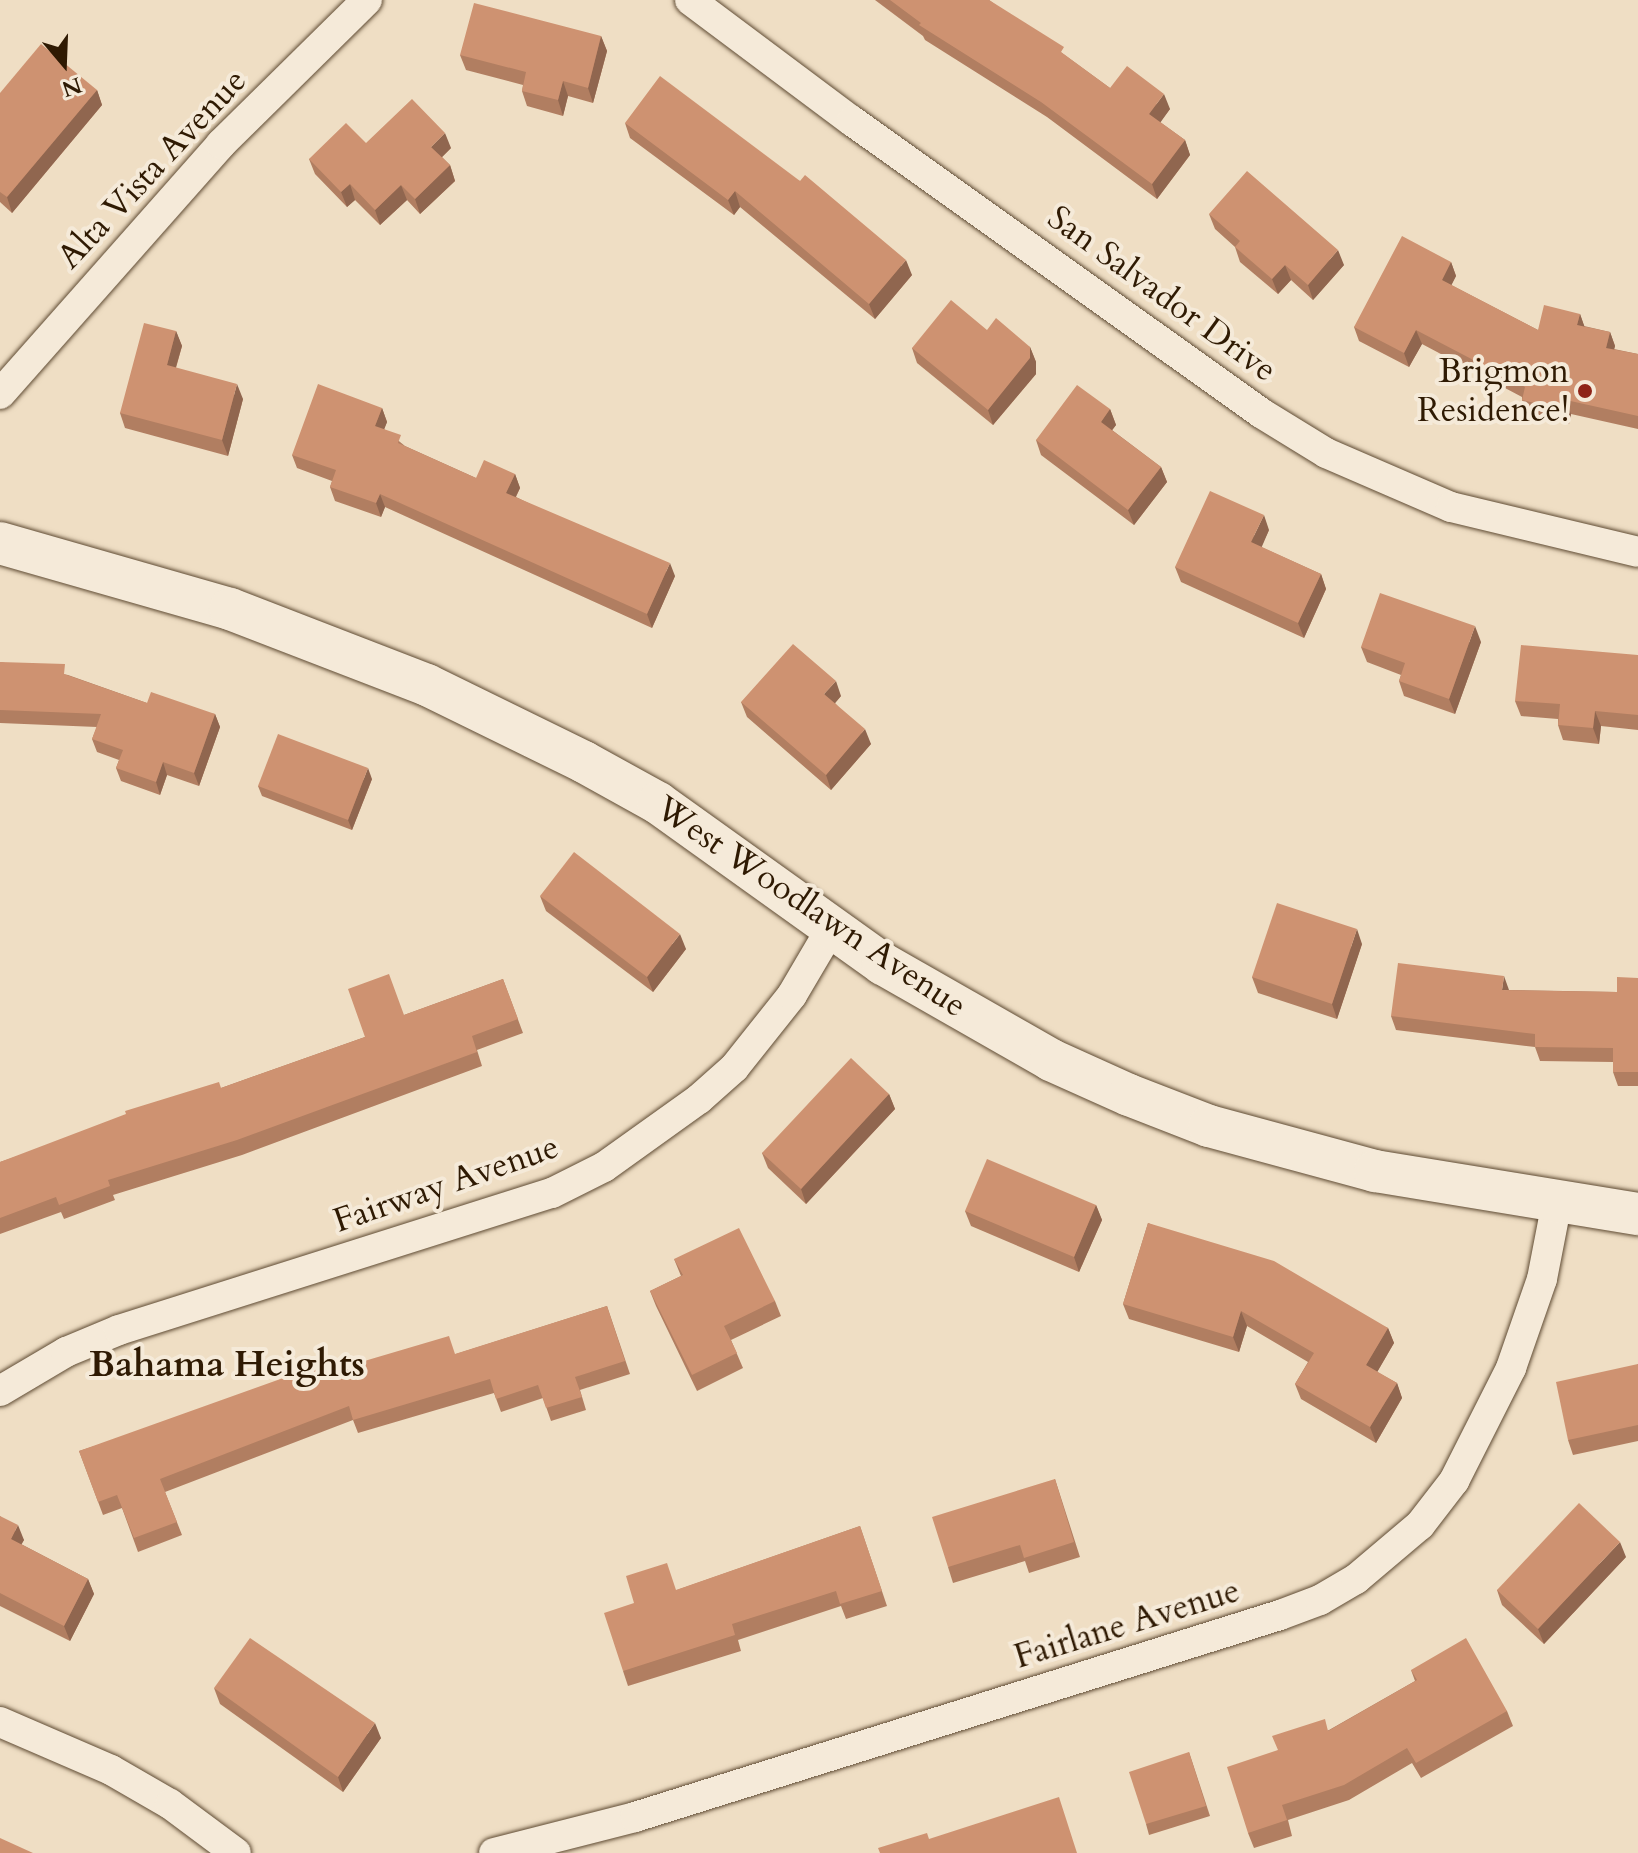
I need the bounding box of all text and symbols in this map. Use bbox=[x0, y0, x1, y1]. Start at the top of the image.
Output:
north arrow bbox=[24, 24, 104, 104]
street label: Alta Vista Avenue bbox=[49, 61, 255, 277]
text: N bbox=[58, 69, 86, 104]
street label: San Salvador Drive bbox=[1040, 197, 1284, 391]
place label: Brigmon Residence! bbox=[1417, 351, 1569, 430]
marker: Brigmon Residence! bbox=[1576, 382, 1594, 400]
street label: West Woodlawn Avenue bbox=[648, 788, 974, 1026]
street label: Fairway Avenue bbox=[328, 1126, 564, 1242]
district label: Bahama Heights bbox=[89, 1343, 365, 1387]
street label: Fairlane Avenue bbox=[1009, 1570, 1245, 1678]

